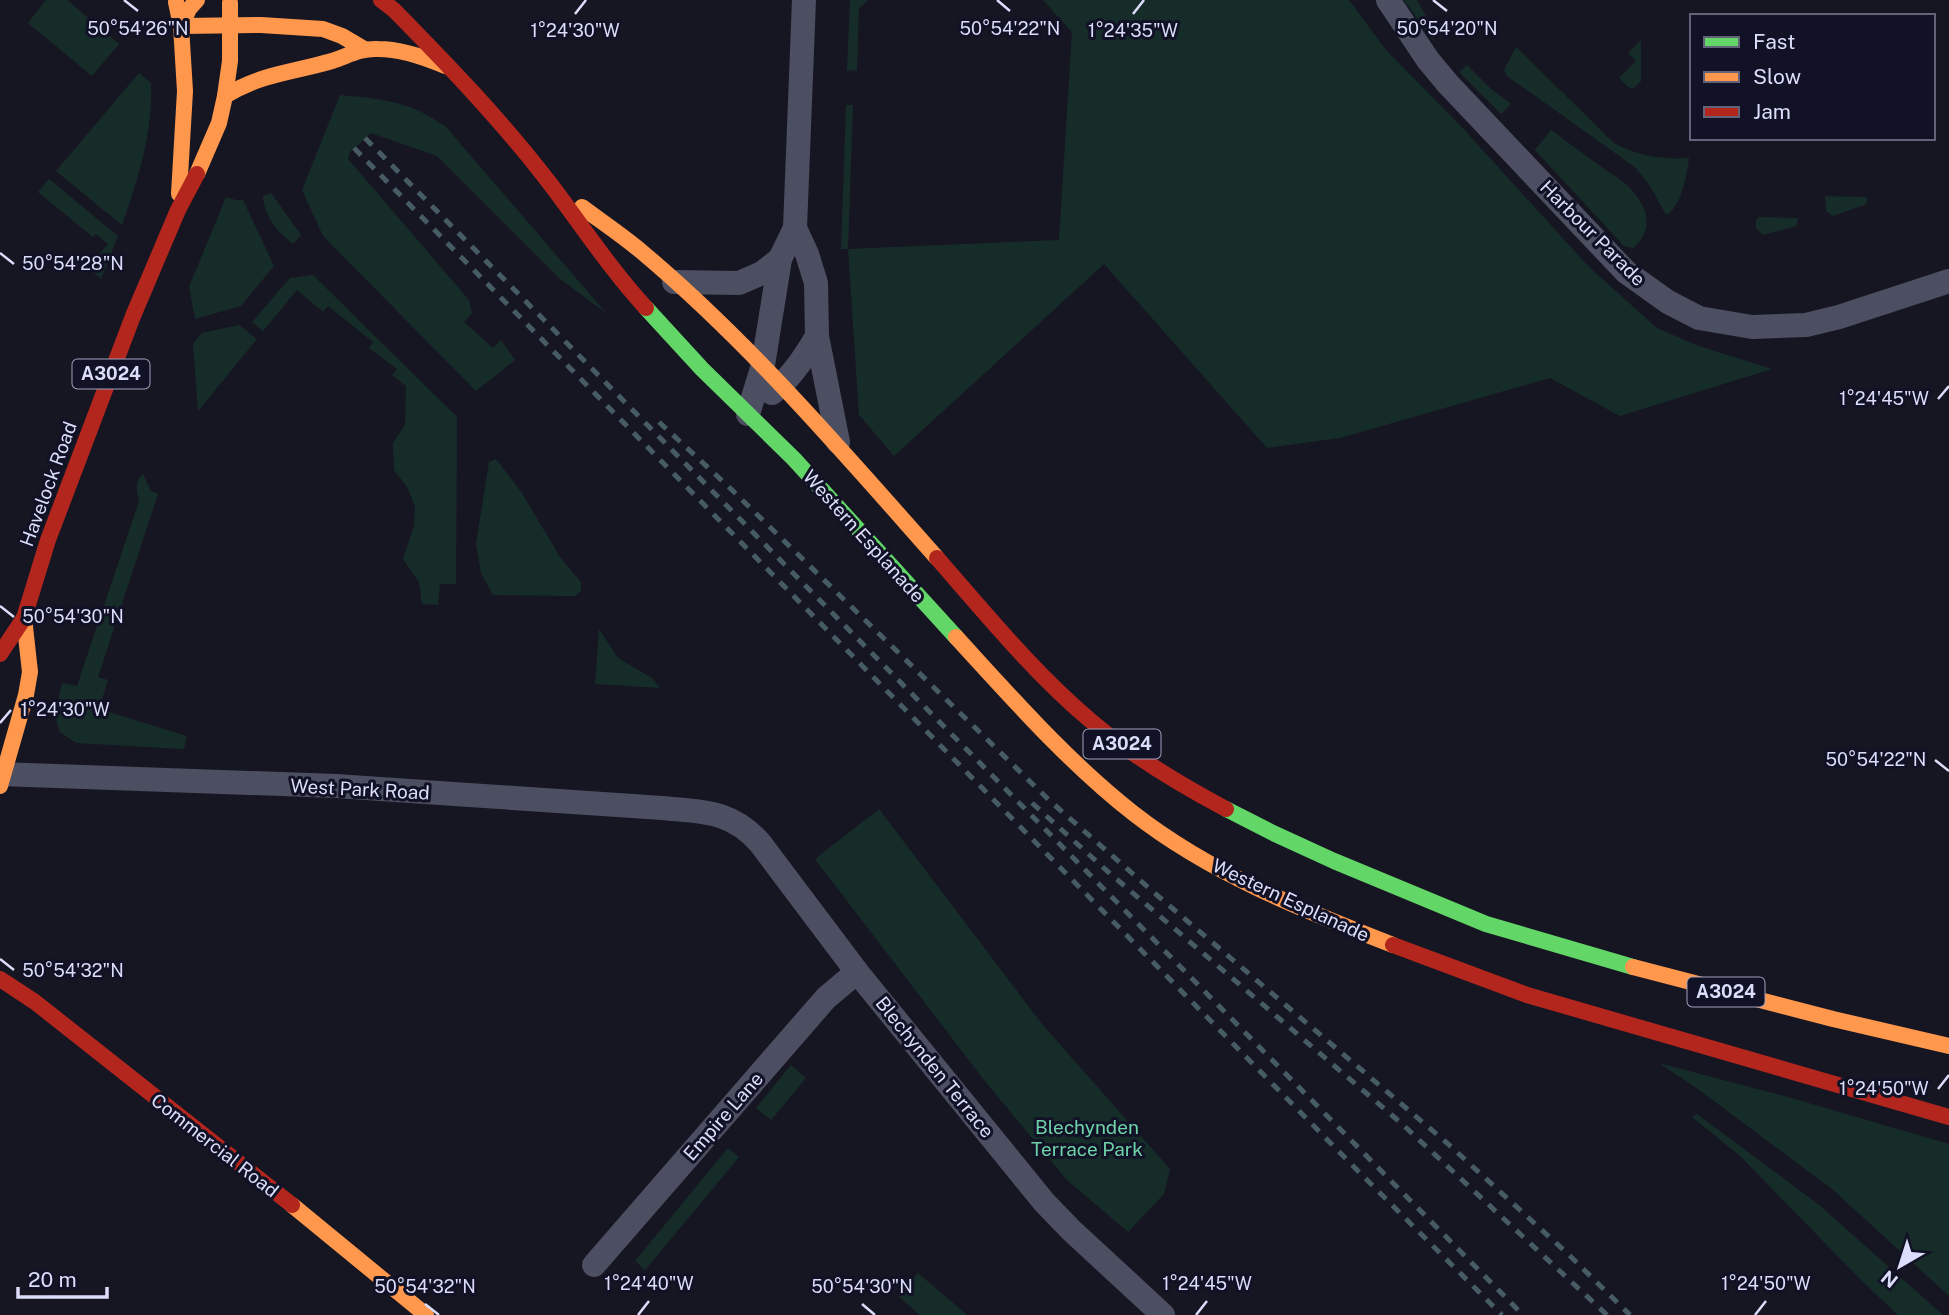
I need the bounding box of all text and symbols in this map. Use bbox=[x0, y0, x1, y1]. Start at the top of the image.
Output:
legend bbox=[1690, 14, 1935, 140]
text: 50°54'26"N bbox=[87, 18, 189, 39]
text: 50°54'22"N bbox=[960, 18, 1060, 39]
text: 50°54'20"N bbox=[1396, 18, 1498, 39]
text: 1°24'30"W bbox=[530, 20, 620, 41]
text: 1°24'35"W bbox=[1088, 20, 1178, 41]
text: Fast bbox=[1753, 29, 1795, 54]
text: Slow bbox=[1753, 64, 1801, 89]
text: Jam bbox=[1753, 99, 1791, 124]
street label: Harbour Parade bbox=[1536, 176, 1650, 290]
text: 50°54'28"N bbox=[22, 253, 124, 274]
road number: A3024 bbox=[72, 360, 150, 388]
text: 1°24'45"W bbox=[1839, 388, 1929, 409]
street label: Havelock Road bbox=[15, 419, 81, 549]
street label: Western Esplanade bbox=[799, 465, 929, 607]
text: 50°54'30"N bbox=[22, 606, 124, 627]
text: 1°24'30"W bbox=[20, 699, 110, 720]
road number: A3024 bbox=[1084, 730, 1160, 758]
text: 50°54'22"N bbox=[1826, 749, 1926, 770]
street label: West Park Road bbox=[290, 774, 430, 804]
street label: Western Esplanade bbox=[1209, 854, 1373, 946]
text: 50°54'32"N bbox=[22, 960, 124, 981]
road number: A3024 bbox=[1688, 978, 1764, 1007]
street label: Blechynden Terrace bbox=[871, 992, 999, 1142]
street label: Empire Lane bbox=[679, 1067, 767, 1165]
text: 1°24'50"W bbox=[1839, 1078, 1929, 1099]
street label: Commercial Road bbox=[147, 1088, 283, 1202]
park label: Blechynden Terrace Park bbox=[1031, 1116, 1143, 1160]
north arrow bbox=[1865, 1231, 1935, 1301]
scale bar bbox=[18, 1256, 107, 1300]
text: N bbox=[1877, 1266, 1902, 1292]
text: 20 m bbox=[28, 1267, 77, 1292]
text: 1°24'40"W bbox=[604, 1273, 694, 1294]
text: 1°24'45"W bbox=[1162, 1273, 1252, 1294]
text: 1°24'50"W bbox=[1721, 1273, 1811, 1294]
text: 50°54'32"N bbox=[374, 1276, 476, 1297]
text: 50°54'30"N bbox=[811, 1276, 913, 1297]

